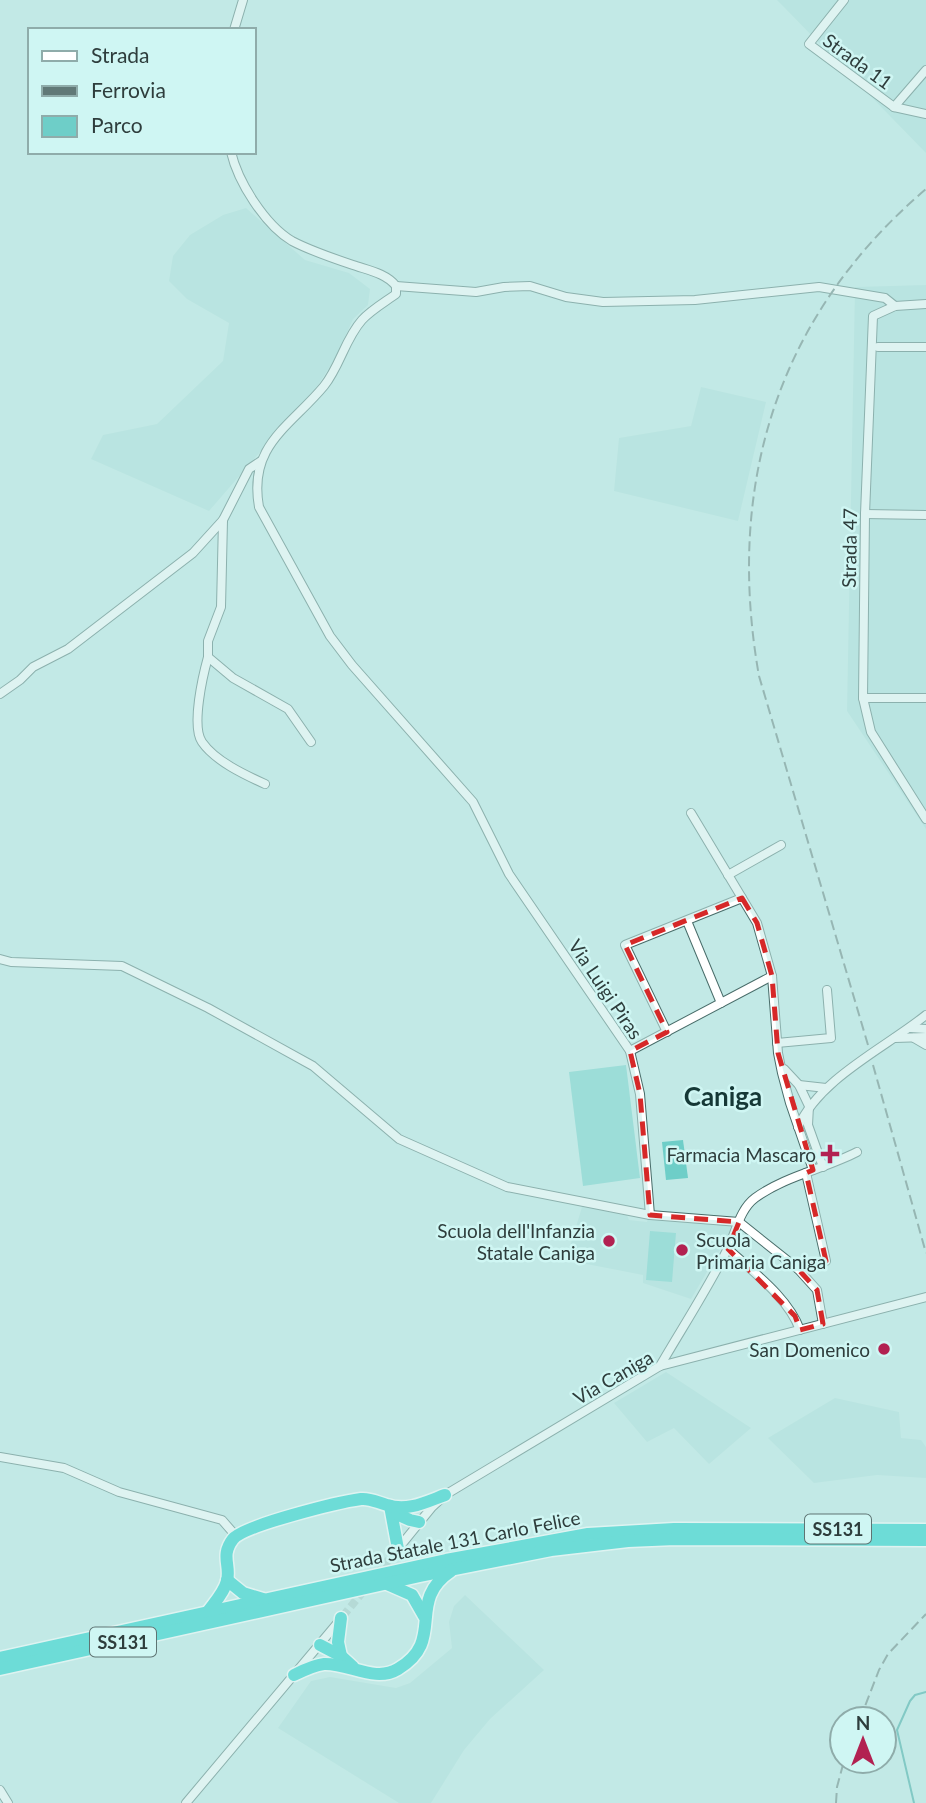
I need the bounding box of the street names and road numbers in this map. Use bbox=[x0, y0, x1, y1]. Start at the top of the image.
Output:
street label: Strada 11 bbox=[819, 28, 897, 94]
street label: Strada 47 bbox=[837, 508, 861, 588]
street label: Via Luigi Piras bbox=[564, 935, 648, 1043]
street label: Via Caniga bbox=[569, 1345, 657, 1409]
street label: Strada Statale 131 Carlo Felice bbox=[328, 1505, 582, 1577]
road number: SS131 bbox=[805, 1514, 871, 1544]
road number: SS131 bbox=[90, 1628, 156, 1657]

